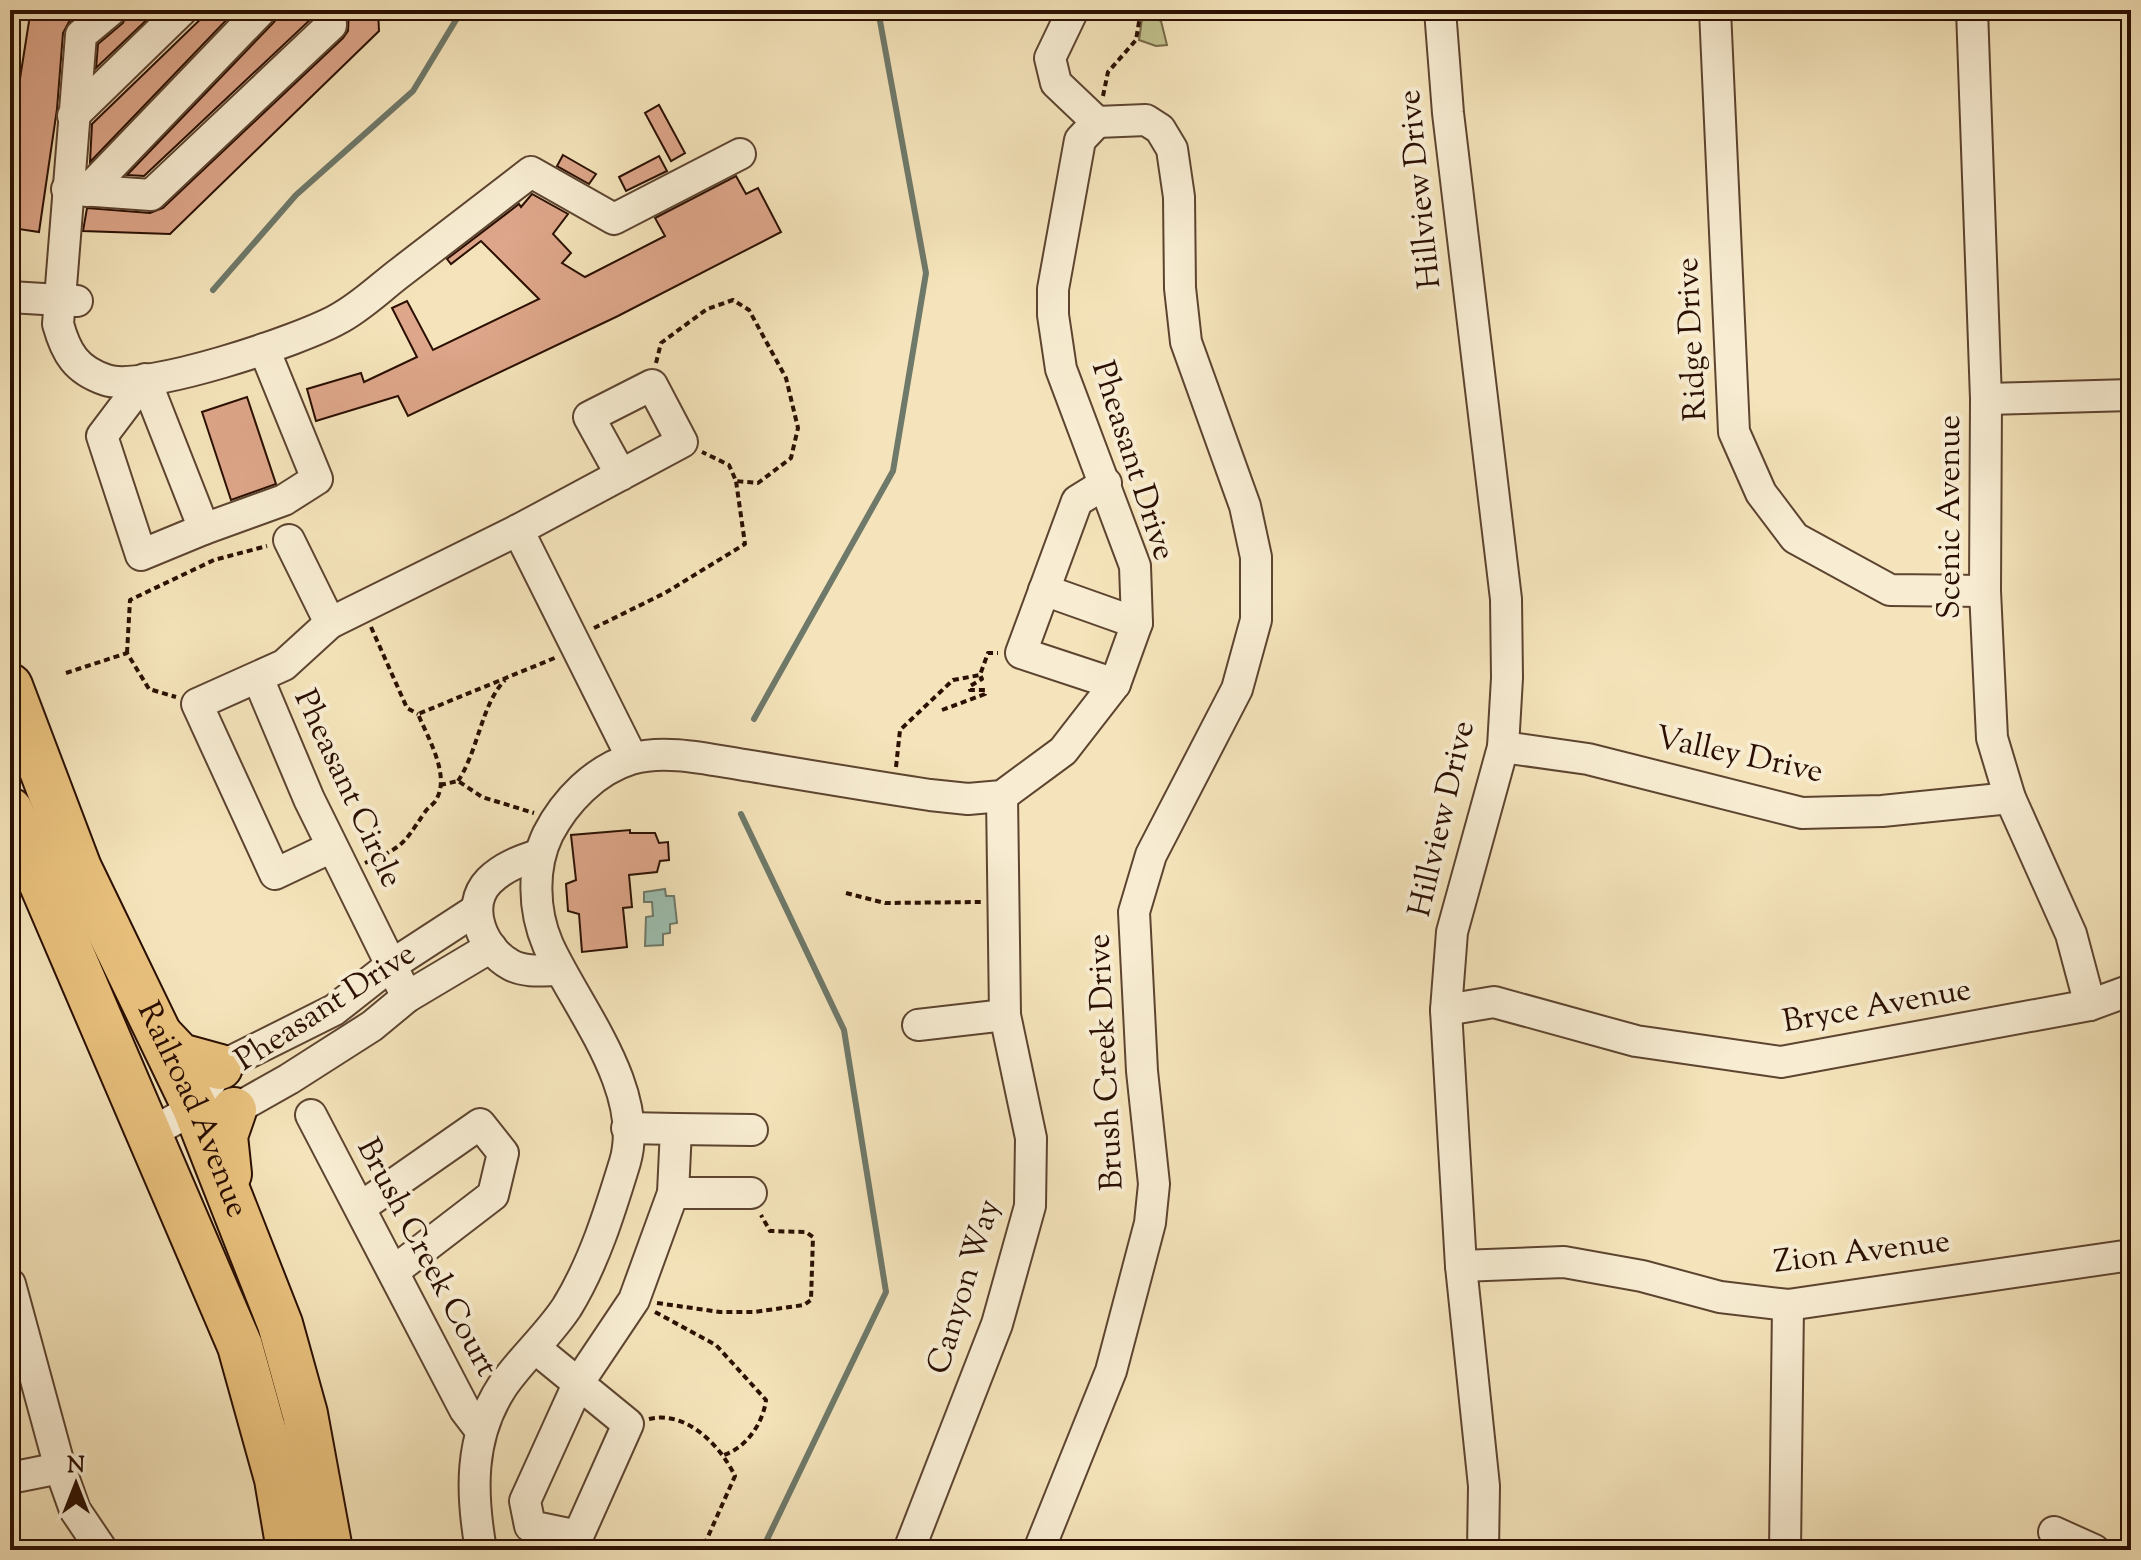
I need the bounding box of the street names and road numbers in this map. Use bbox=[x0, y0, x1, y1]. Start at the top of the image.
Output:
street label: Hillview Drive bbox=[1388, 87, 1454, 291]
street label: Ridge Drive bbox=[1666, 256, 1720, 422]
street label: Pheasant Drive bbox=[1078, 356, 1186, 566]
street label: Scenic Avenue bbox=[1928, 415, 1974, 619]
street label: Pheasant Circle bbox=[281, 682, 413, 896]
street label: Hillview Drive bbox=[1398, 716, 1488, 922]
street label: Valley Drive bbox=[1651, 716, 1827, 796]
street label: Pheasant Drive bbox=[227, 932, 425, 1084]
street label: Brush Creek Drive bbox=[1077, 932, 1137, 1192]
street label: Bryce Avenue bbox=[1779, 968, 1975, 1046]
street label: Railroad Avenue bbox=[124, 995, 259, 1225]
street label: Brush Creek Court bbox=[344, 1131, 508, 1385]
street label: Canyon Way bbox=[917, 1194, 1013, 1380]
street label: Zion Avenue bbox=[1771, 1219, 1953, 1287]

